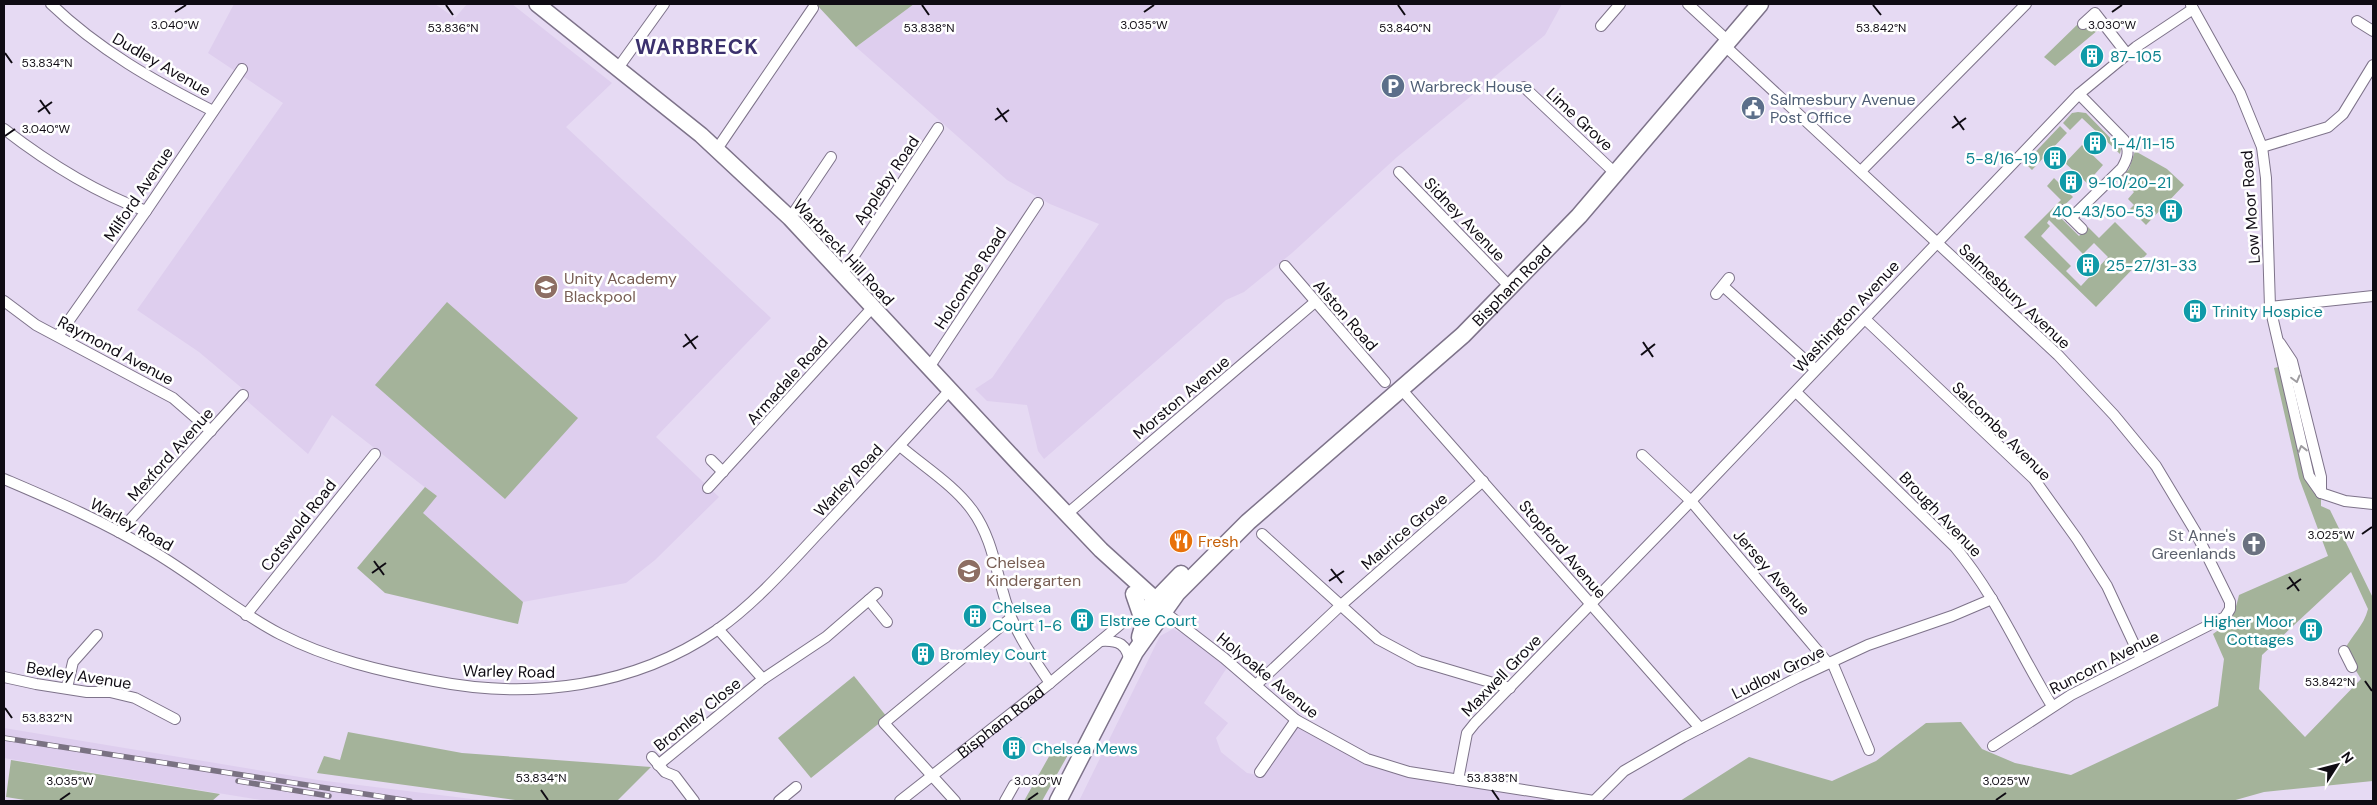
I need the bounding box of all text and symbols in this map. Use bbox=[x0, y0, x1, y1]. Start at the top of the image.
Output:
text: 3.040°W bbox=[151, 17, 200, 33]
text: 3.035°W bbox=[1120, 17, 1168, 33]
text: 3.030°W bbox=[2088, 17, 2136, 33]
text: 53.836°N bbox=[427, 20, 479, 36]
text: 53.838°N bbox=[904, 20, 954, 36]
text: 53.840°N bbox=[1379, 20, 1431, 36]
text: 53.842°N bbox=[1856, 20, 1906, 36]
street label: Dudley Avenue bbox=[109, 28, 215, 101]
district label: WARBRECK bbox=[635, 33, 759, 61]
building icon: 87-105 bbox=[2079, 43, 2105, 69]
place label: 87-105 bbox=[2110, 46, 2162, 67]
text: 53.834°N bbox=[22, 55, 72, 71]
parking icon: Warbreck House bbox=[1380, 73, 1406, 99]
place label: Warbreck House bbox=[1410, 76, 1532, 97]
street label: Lime Grove bbox=[1542, 83, 1617, 156]
place label: Salmesbury Avenue Post Office bbox=[1770, 89, 1916, 128]
public building icon: Salmesbury Avenue Post Office bbox=[1740, 95, 1766, 121]
text: 3.040°W bbox=[22, 121, 71, 137]
building icon: 1-4/11-15 bbox=[2082, 130, 2108, 156]
street label: Appleby Road bbox=[849, 132, 924, 229]
place label: 1-4/11-15 bbox=[2112, 133, 2175, 154]
street label: Milford Avenue bbox=[99, 143, 178, 246]
building icon: 5-8/16-19 bbox=[2042, 145, 2068, 171]
place label: 5-8/16-19 bbox=[1965, 148, 2038, 169]
street label: Low Moor Road bbox=[2236, 150, 2265, 264]
building icon: 9-10/20-21 bbox=[2058, 169, 2084, 195]
place label: 9-10/20-21 bbox=[2088, 172, 2171, 193]
street label: Sidney Avenue bbox=[1419, 173, 1510, 266]
street label: Warbreck Hill Road bbox=[789, 194, 899, 310]
building icon: 40-43/50-53 bbox=[2158, 198, 2184, 224]
place label: 40-43/50-53 bbox=[2052, 201, 2154, 222]
street label: Holcombe Road bbox=[930, 223, 1011, 333]
street label: Salmesbury Avenue bbox=[1954, 239, 2075, 354]
street label: Bispham Road bbox=[1468, 241, 1556, 331]
building icon: 25-27/31-33 bbox=[2075, 252, 2101, 278]
place label: 25-27/31-33 bbox=[2106, 255, 2197, 276]
street label: Washington Avenue bbox=[1789, 256, 1904, 377]
place label: Unity Academy Blackpool bbox=[564, 268, 677, 307]
school or university icon: Unity Academy Blackpool bbox=[533, 274, 559, 300]
street label: Alston Road bbox=[1309, 275, 1382, 355]
building icon: Trinity Hospice bbox=[2182, 298, 2208, 324]
place label: Trinity Hospice bbox=[2212, 301, 2323, 322]
street label: Raymond Avenue bbox=[54, 311, 177, 390]
street label: Armadale Road bbox=[742, 332, 833, 429]
street label: Morston Avenue bbox=[1129, 351, 1234, 444]
one-way arrow bbox=[2290, 375, 2301, 384]
street label: Salcombe Avenue bbox=[1947, 377, 2056, 486]
street label: Mexford Avenue bbox=[123, 403, 218, 506]
street label: Warley Road bbox=[809, 440, 887, 521]
one-way arrow bbox=[2297, 444, 2308, 453]
street label: Brough Avenue bbox=[1895, 467, 1987, 561]
street label: Cotswold Road bbox=[256, 475, 341, 576]
street label: Maurice Grove bbox=[1357, 488, 1452, 575]
street label: Warley Road bbox=[86, 493, 177, 556]
street label: Stopford Avenue bbox=[1514, 496, 1611, 603]
street label: Jersey Avenue bbox=[1728, 525, 1815, 620]
place label: St Anne's Greenlands bbox=[2151, 525, 2236, 564]
text: 3.025°W bbox=[2307, 527, 2355, 543]
restaurant icon: Fresh bbox=[1168, 528, 1194, 554]
place label: Fresh bbox=[1198, 531, 1239, 552]
church icon: St Anne's Greenlands bbox=[2241, 531, 2267, 557]
place label: Chelsea Kindergarten bbox=[986, 552, 1081, 591]
school or university icon: Chelsea Kindergarten bbox=[956, 558, 982, 584]
place label: Chelsea Court 1-6 bbox=[992, 597, 1062, 636]
building icon: Chelsea Court 1-6 bbox=[962, 603, 988, 629]
building icon: Elstree Court bbox=[1069, 607, 1095, 633]
place label: Elstree Court bbox=[1100, 610, 1197, 631]
place label: Higher Moor Cottages bbox=[2204, 611, 2294, 650]
building icon: Higher Moor Cottages bbox=[2298, 617, 2324, 643]
street label: Runcorn Avenue bbox=[2046, 626, 2163, 699]
street label: Holyoake Avenue bbox=[1212, 628, 1323, 723]
street label: Maxwell Grove bbox=[1457, 630, 1546, 721]
building icon: Bromley Court bbox=[910, 641, 936, 667]
street label: Ludlow Grove bbox=[1728, 641, 1828, 704]
place label: Bromley Court bbox=[940, 644, 1047, 665]
street label: Bexley Avenue bbox=[25, 657, 133, 694]
street label: Warley Road bbox=[463, 660, 555, 683]
street label: Bromley Close bbox=[649, 673, 745, 756]
text: 53.842°N bbox=[2305, 674, 2355, 690]
street label: Bispham Road bbox=[953, 681, 1049, 763]
text: 53.832°N bbox=[22, 710, 72, 726]
building icon: Chelsea Mews bbox=[1001, 735, 1027, 761]
place label: Chelsea Mews bbox=[1032, 738, 1138, 759]
north arrow bbox=[2312, 740, 2362, 790]
text: N bbox=[2337, 748, 2358, 767]
text: 53.834°N bbox=[516, 770, 566, 786]
text: 53.838°N bbox=[1467, 770, 1517, 786]
text: 3.035°W bbox=[46, 773, 94, 789]
text: 3.030°W bbox=[1014, 773, 1062, 789]
text: 3.025°W bbox=[1982, 773, 2030, 789]

